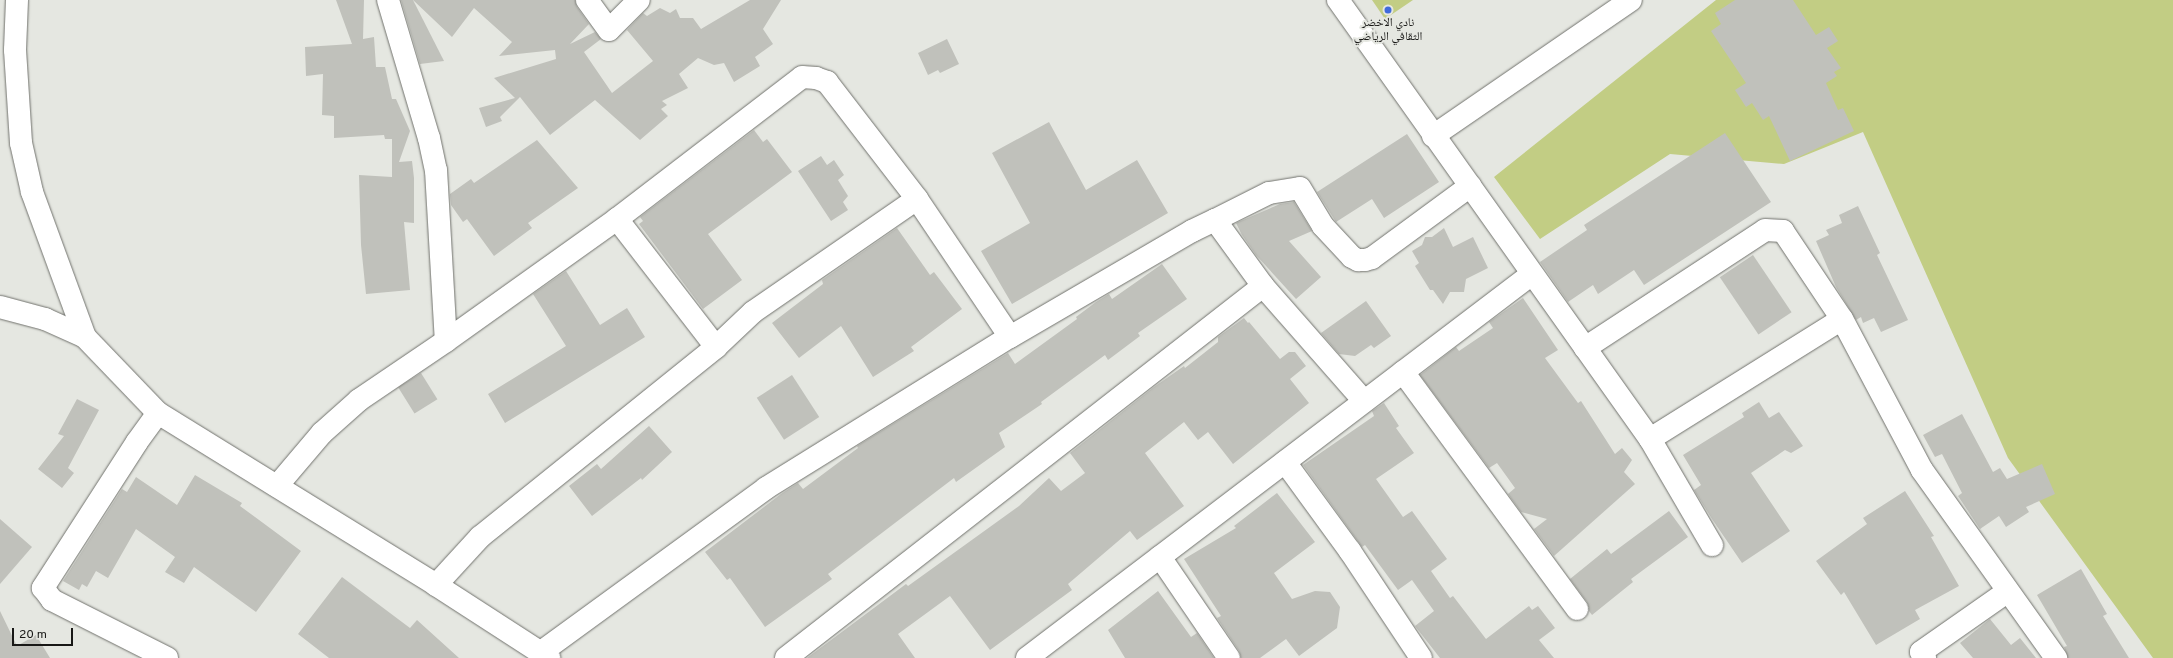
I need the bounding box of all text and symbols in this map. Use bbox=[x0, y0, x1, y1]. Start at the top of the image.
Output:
marker: نادي الاخضر الثقافي الرياضي bbox=[1383, 5, 1393, 15]
place label: نادي الاخضر الثقافي الرياضي bbox=[1354, 17, 1422, 45]
scale bar bbox=[14, 620, 75, 646]
text: 20 m bbox=[19, 627, 47, 643]

